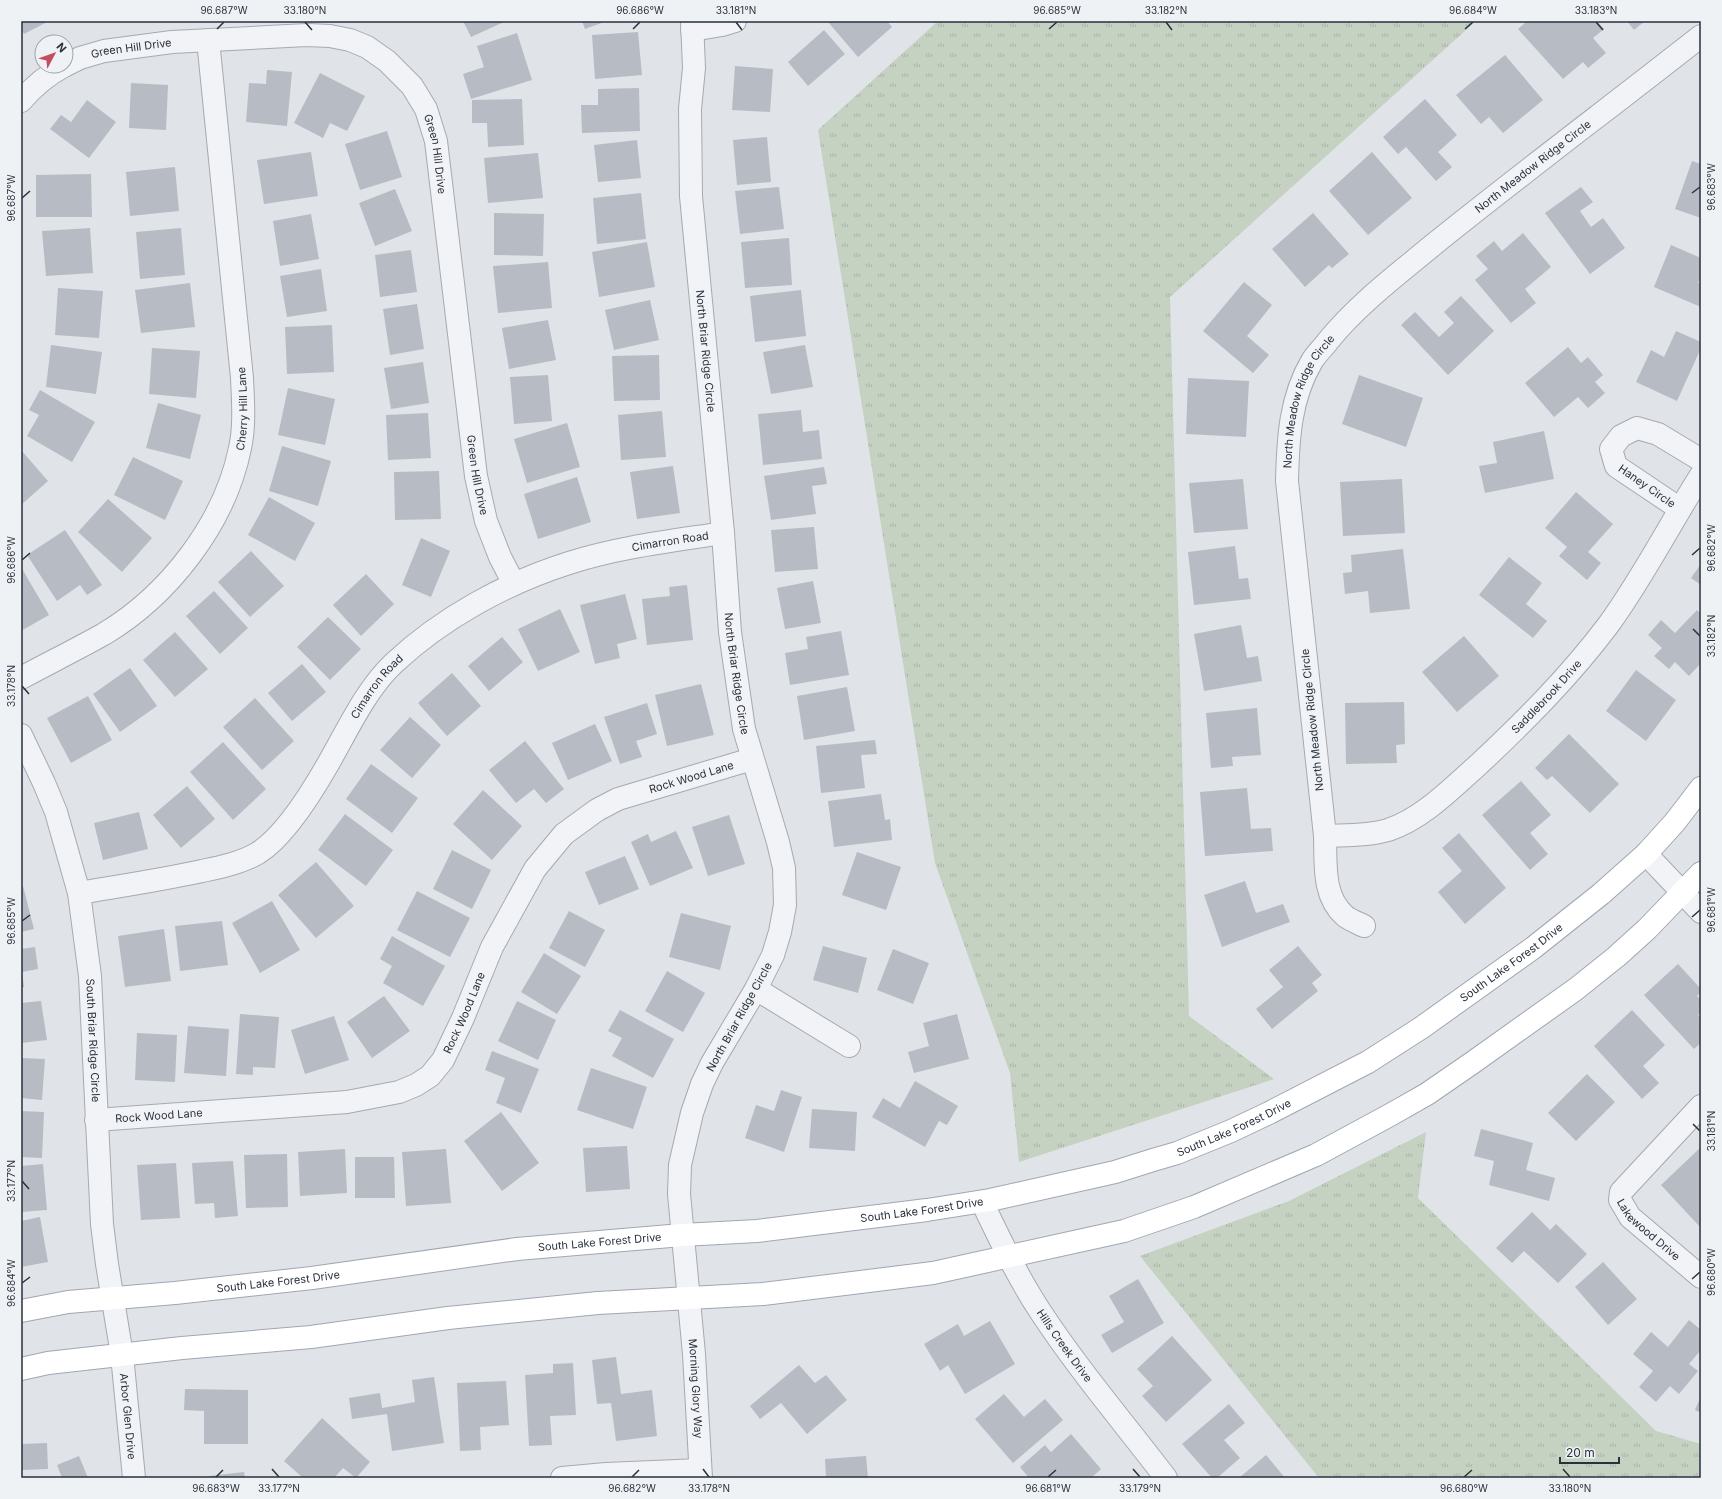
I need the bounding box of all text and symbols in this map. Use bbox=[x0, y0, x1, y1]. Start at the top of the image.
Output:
text: 96.687°W bbox=[200, 4, 248, 16]
text: 33.180°N bbox=[284, 4, 326, 16]
text: 96.686°W bbox=[616, 4, 664, 16]
text: 33.181°N bbox=[716, 4, 756, 16]
text: 96.685°W bbox=[1033, 4, 1081, 16]
text: 33.182°N bbox=[1145, 4, 1187, 16]
text: 96.684°W bbox=[1449, 4, 1497, 16]
text: 33.183°N bbox=[1575, 4, 1617, 16]
north arrow bbox=[34, 34, 74, 74]
street label: Green Hill Drive bbox=[89, 35, 172, 61]
text: N bbox=[54, 40, 70, 55]
street label: Green Hill Drive bbox=[421, 112, 449, 195]
street label: North Meadow Ridge Circle bbox=[1472, 117, 1594, 216]
text: 96.683°W bbox=[1705, 163, 1717, 211]
text: 96.687°W bbox=[5, 174, 17, 222]
street label: North Briar Ridge Circle bbox=[693, 289, 719, 413]
street label: North Meadow Ridge Circle bbox=[1280, 332, 1337, 469]
street label: Cherry Hill Lane bbox=[233, 366, 250, 452]
street label: Green Hill Drive bbox=[464, 434, 491, 516]
street label: Haney Circle bbox=[1616, 461, 1678, 511]
text: 96.682°W bbox=[1705, 524, 1717, 572]
street label: Cimarron Road bbox=[631, 528, 710, 554]
text: 96.686°W bbox=[5, 536, 17, 584]
street label: North Briar Ridge Circle bbox=[722, 612, 752, 736]
text: 33.182°N bbox=[1705, 615, 1717, 657]
street label: North Meadow Ridge Circle bbox=[1298, 648, 1326, 792]
street label: Cimarron Road bbox=[348, 651, 406, 721]
street label: Saddlebrook Drive bbox=[1508, 657, 1584, 736]
text: 33.178°N bbox=[5, 665, 17, 707]
street label: Rock Wood Lane bbox=[647, 758, 735, 796]
text: 96.681°W bbox=[1705, 887, 1717, 933]
text: 96.685°W bbox=[5, 897, 17, 945]
street label: South Lake Forest Drive bbox=[1457, 920, 1565, 1005]
street label: North Briar Ridge Circle bbox=[703, 960, 775, 1074]
street label: Rock Wood Lane bbox=[440, 970, 488, 1056]
street label: South Briar Ridge Circle bbox=[83, 978, 103, 1103]
street label: South Lake Forest Drive bbox=[1174, 1096, 1293, 1159]
street label: Rock Wood Lane bbox=[115, 1105, 203, 1126]
text: 33.181°N bbox=[1705, 1111, 1717, 1151]
text: 33.177°N bbox=[5, 1160, 17, 1202]
street label: South Lake Forest Drive bbox=[860, 1194, 984, 1225]
street label: Lakewood Drive bbox=[1614, 1196, 1683, 1263]
street label: South Lake Forest Drive bbox=[537, 1230, 662, 1254]
text: 96.680°W bbox=[1705, 1248, 1717, 1296]
text: 96.684°W bbox=[5, 1259, 17, 1307]
street label: South Lake Forest Drive bbox=[216, 1267, 341, 1295]
street label: Hills Creek Drive bbox=[1034, 1306, 1095, 1385]
street label: Morning Glory Way bbox=[686, 1338, 706, 1439]
street label: Arbor Glen Drive bbox=[117, 1372, 139, 1460]
scale bar bbox=[1560, 1439, 1619, 1465]
text: 20 m bbox=[1566, 1445, 1595, 1460]
text: 96.683°W bbox=[192, 1482, 240, 1494]
text: 33.177°N bbox=[258, 1482, 300, 1494]
text: 96.682°W bbox=[608, 1482, 656, 1494]
text: 33.178°N bbox=[688, 1482, 730, 1494]
text: 96.681°W bbox=[1025, 1482, 1071, 1494]
text: 33.179°N bbox=[1119, 1482, 1161, 1494]
text: 96.680°W bbox=[1440, 1482, 1488, 1494]
text: 33.180°N bbox=[1549, 1482, 1591, 1494]

